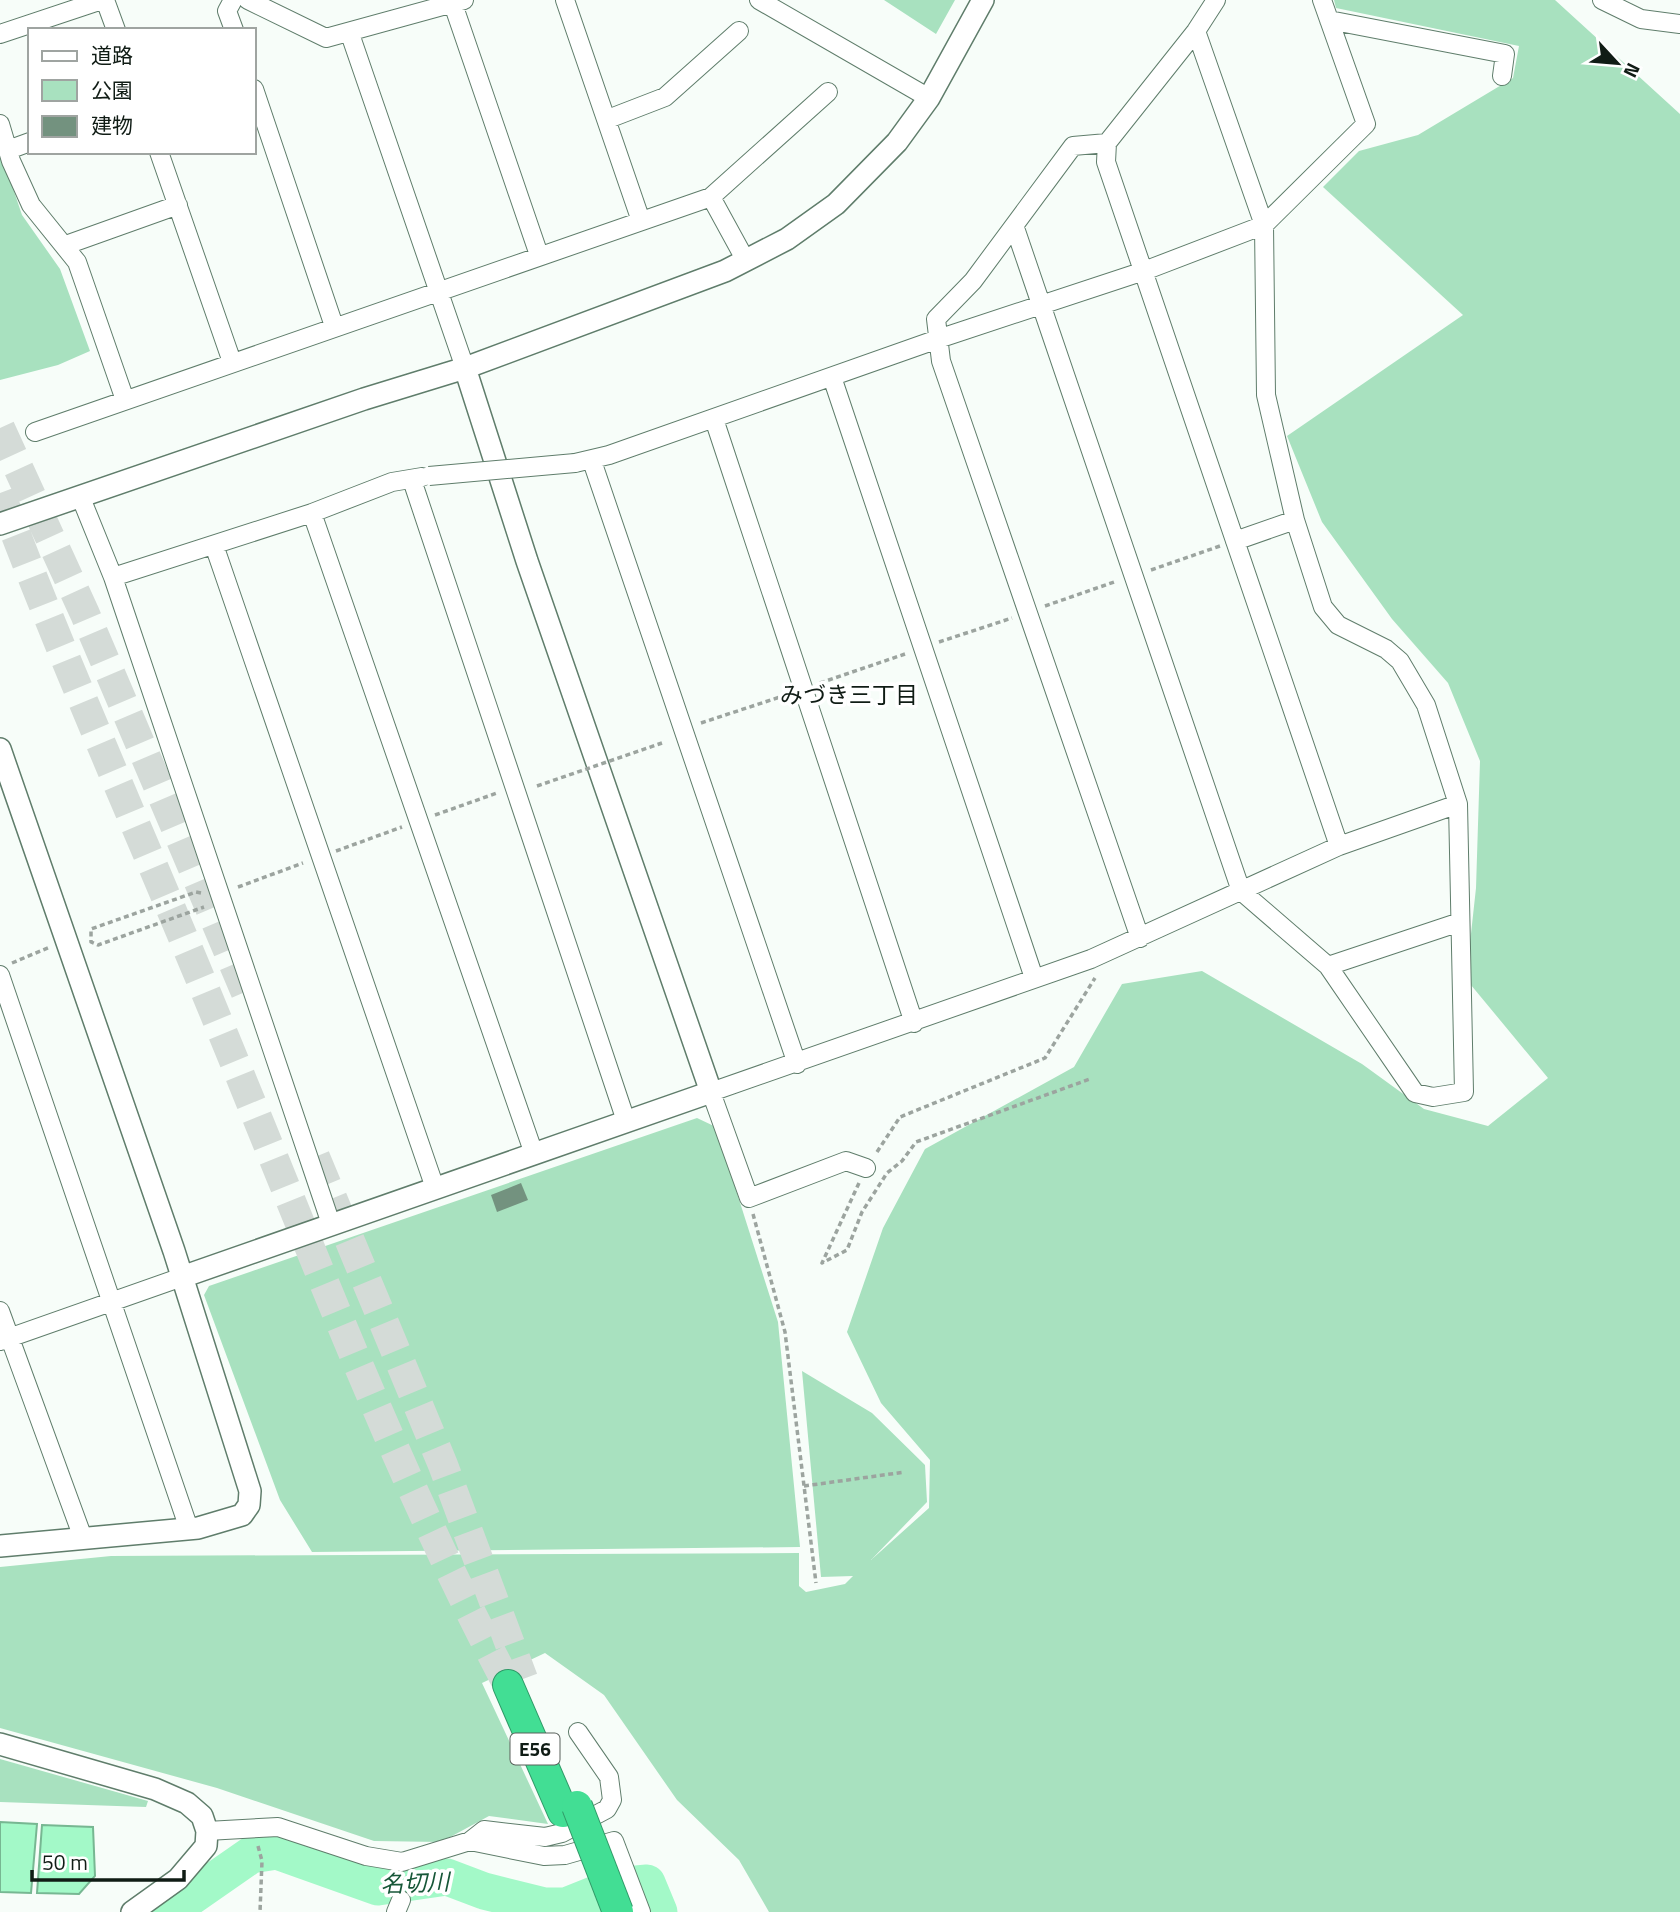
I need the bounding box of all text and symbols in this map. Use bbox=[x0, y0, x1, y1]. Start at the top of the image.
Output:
legend bbox=[28, 28, 256, 154]
north arrow bbox=[1582, 28, 1652, 98]
text: 道路 bbox=[91, 39, 133, 71]
text: N bbox=[1617, 58, 1649, 83]
text: 公園 bbox=[91, 74, 133, 106]
text: 建物 bbox=[91, 109, 133, 141]
district label: みづき三丁目 bbox=[780, 677, 918, 712]
road number: E56 bbox=[510, 1734, 560, 1764]
scale bar bbox=[32, 1839, 184, 1883]
text: 50 m bbox=[42, 1846, 88, 1878]
water label: 名切川 bbox=[380, 1864, 453, 1901]

